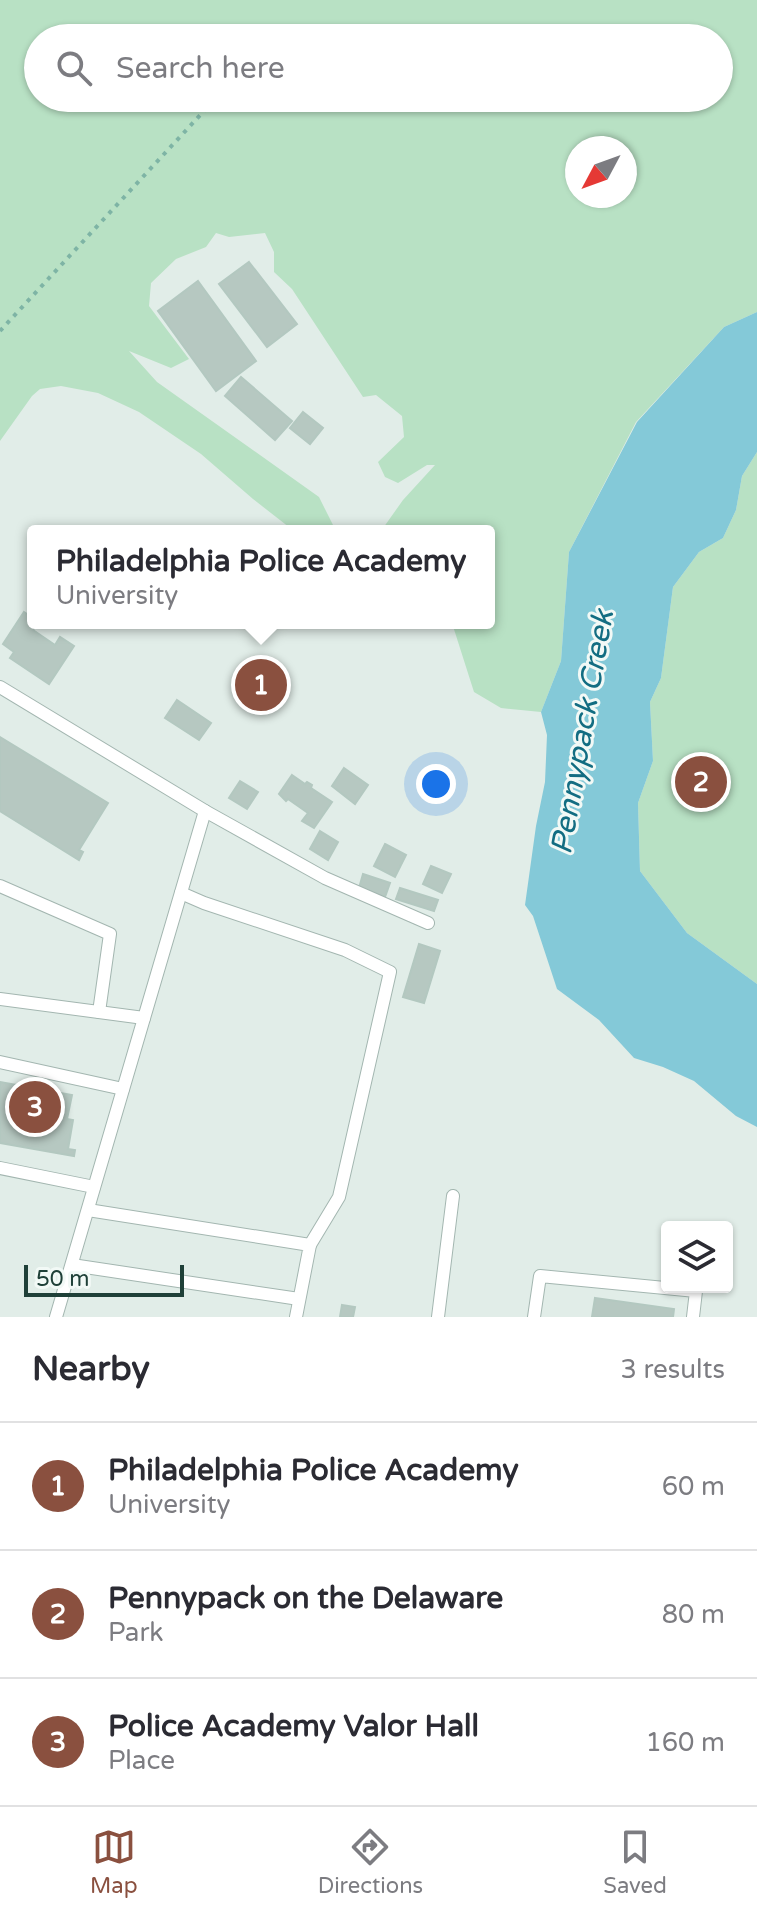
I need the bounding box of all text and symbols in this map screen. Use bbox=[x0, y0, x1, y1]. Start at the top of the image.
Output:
search box bbox=[24, 24, 733, 112]
icon: search bbox=[52, 46, 96, 90]
text: Search here bbox=[116, 50, 285, 87]
north arrow bbox=[565, 136, 637, 208]
popup bbox=[27, 525, 495, 629]
text: Philadelphia Police Academy bbox=[56, 543, 466, 580]
text: University bbox=[56, 580, 178, 611]
water label: Pennypack Creek bbox=[543, 605, 623, 857]
pin: 1 bbox=[235, 655, 287, 715]
pin: 2 bbox=[675, 752, 727, 812]
your location bbox=[416, 764, 456, 804]
pin: 3 bbox=[9, 1077, 61, 1137]
map controls bbox=[661, 1221, 733, 1293]
button: layers bbox=[661, 1221, 733, 1293]
scale bar bbox=[24, 1261, 184, 1297]
text: 50 m bbox=[36, 1266, 90, 1292]
text: Nearby bbox=[32, 1349, 150, 1390]
text: 3 results bbox=[620, 1354, 725, 1385]
text: Philadelphia Police Academy bbox=[108, 1452, 519, 1489]
text: 1 bbox=[50, 1471, 66, 1502]
text: 60 m bbox=[662, 1471, 725, 1502]
text: University bbox=[108, 1489, 231, 1520]
text: Pennypack on the Delaware bbox=[108, 1580, 503, 1617]
text: 2 bbox=[50, 1599, 66, 1630]
text: 80 m bbox=[662, 1599, 725, 1630]
text: Park bbox=[108, 1617, 164, 1648]
text: Police Academy Valor Hall bbox=[108, 1708, 479, 1745]
text: 3 bbox=[50, 1727, 66, 1758]
text: 160 m bbox=[645, 1727, 725, 1758]
text: Place bbox=[108, 1745, 175, 1776]
tab: Map bbox=[90, 1825, 138, 1899]
tab: Directions bbox=[318, 1825, 423, 1899]
tab: Saved bbox=[603, 1825, 667, 1899]

